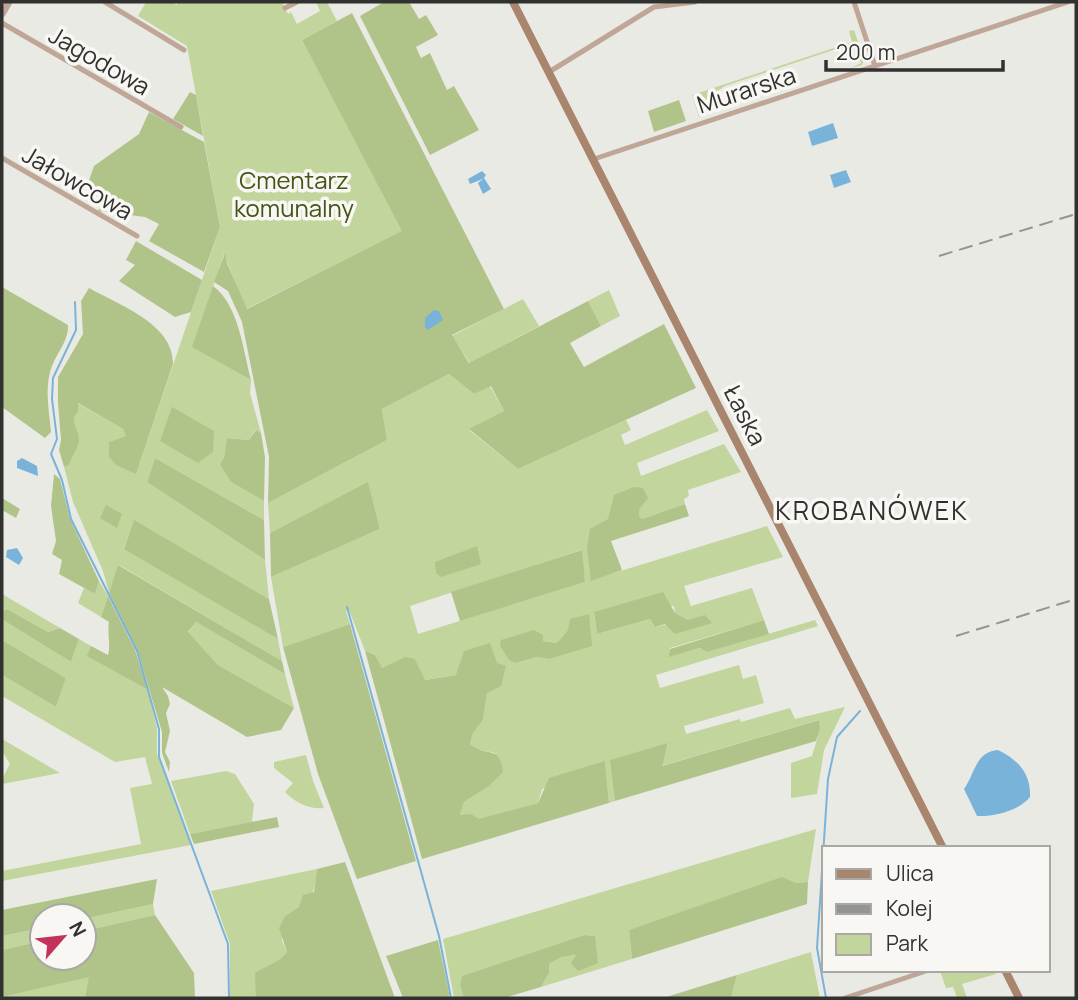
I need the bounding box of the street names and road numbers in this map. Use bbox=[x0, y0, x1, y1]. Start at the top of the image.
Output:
street label: Jagodowa bbox=[43, 18, 157, 102]
street label: Murarska bbox=[692, 58, 800, 120]
street label: Jałowcowa bbox=[17, 137, 139, 227]
street label: Łaska bbox=[717, 379, 775, 451]

